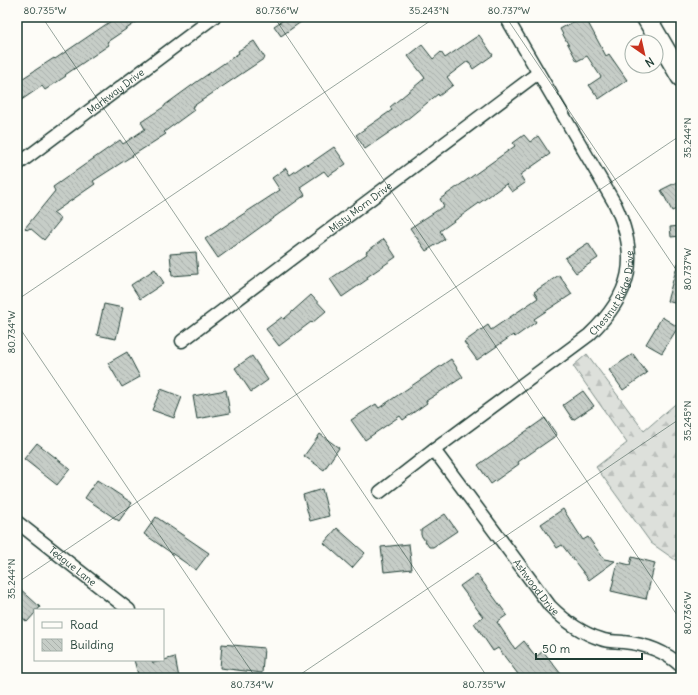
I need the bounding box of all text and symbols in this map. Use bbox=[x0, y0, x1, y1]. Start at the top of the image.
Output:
text: 80.735°W bbox=[23, 4, 67, 17]
text: 80.736°W bbox=[255, 4, 299, 17]
text: 35.243°N bbox=[409, 4, 449, 17]
text: 80.737°W bbox=[488, 4, 530, 17]
north arrow bbox=[624, 34, 664, 74]
text: N bbox=[643, 54, 657, 70]
street label: Markway Drive bbox=[84, 66, 147, 117]
text: 35.244°N bbox=[681, 118, 694, 158]
street label: Misty Morn Drive bbox=[326, 179, 395, 235]
text: 80.737°W bbox=[681, 248, 694, 290]
street label: Chestnut Ridge Drive bbox=[586, 250, 636, 338]
text: 80.734°W bbox=[5, 310, 18, 354]
text: 35.245°N bbox=[681, 401, 694, 441]
street label: Teague Lane bbox=[46, 544, 99, 589]
street label: Ashwood Drive bbox=[510, 556, 562, 618]
text: 35.244°N bbox=[5, 559, 18, 599]
text: 80.736°W bbox=[681, 591, 694, 635]
legend bbox=[34, 609, 164, 661]
text: Road bbox=[70, 617, 98, 632]
scale bar bbox=[536, 635, 642, 661]
text: Building bbox=[70, 637, 114, 652]
text: 50 m bbox=[542, 641, 571, 656]
text: 80.734°W bbox=[230, 678, 274, 691]
text: 80.735°W bbox=[462, 678, 506, 691]

